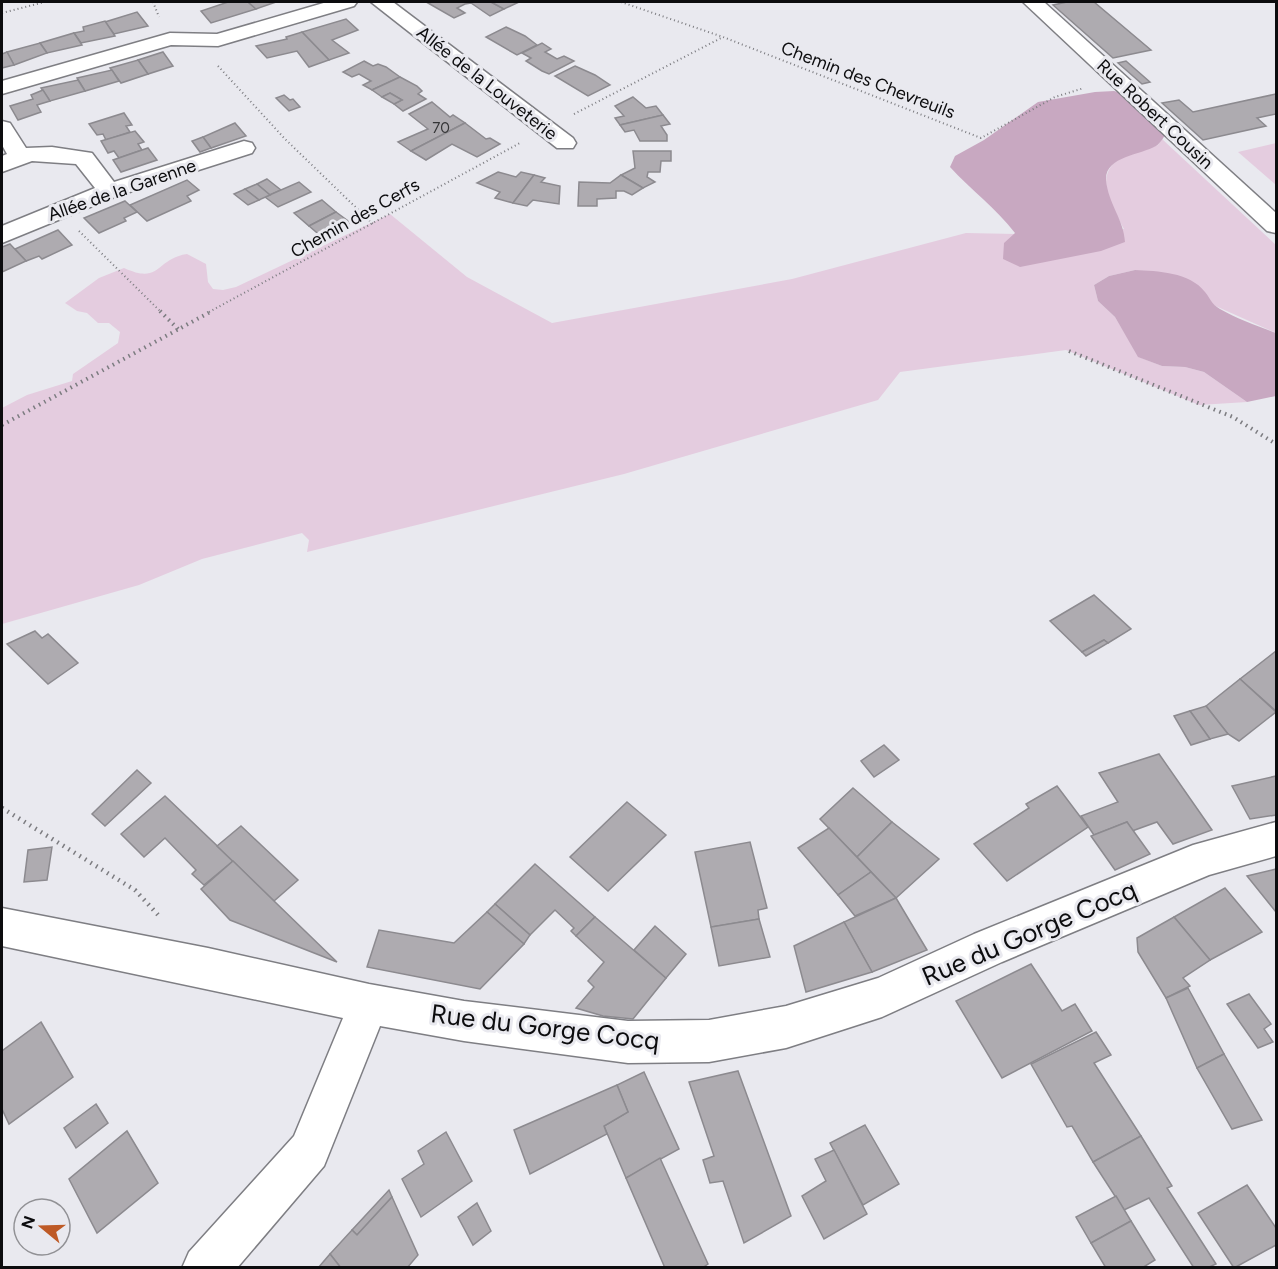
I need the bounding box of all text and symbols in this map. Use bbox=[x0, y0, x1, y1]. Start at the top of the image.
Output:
street label: Allée de la Louveterie bbox=[412, 21, 562, 145]
street label: Chemin des Chevreuils bbox=[778, 37, 958, 123]
street label: Rue Robert Cousin bbox=[1092, 54, 1218, 174]
house number: 70 bbox=[432, 119, 450, 137]
street label: Allée de la Garenne bbox=[45, 154, 199, 226]
street label: Chemin des Cerfs bbox=[287, 173, 423, 263]
street label: Rue du Gorge Cocq bbox=[917, 873, 1141, 993]
street label: Rue du Gorge Cocq bbox=[429, 997, 661, 1057]
north arrow bbox=[12, 1197, 72, 1257]
text: N bbox=[17, 1213, 39, 1231]

